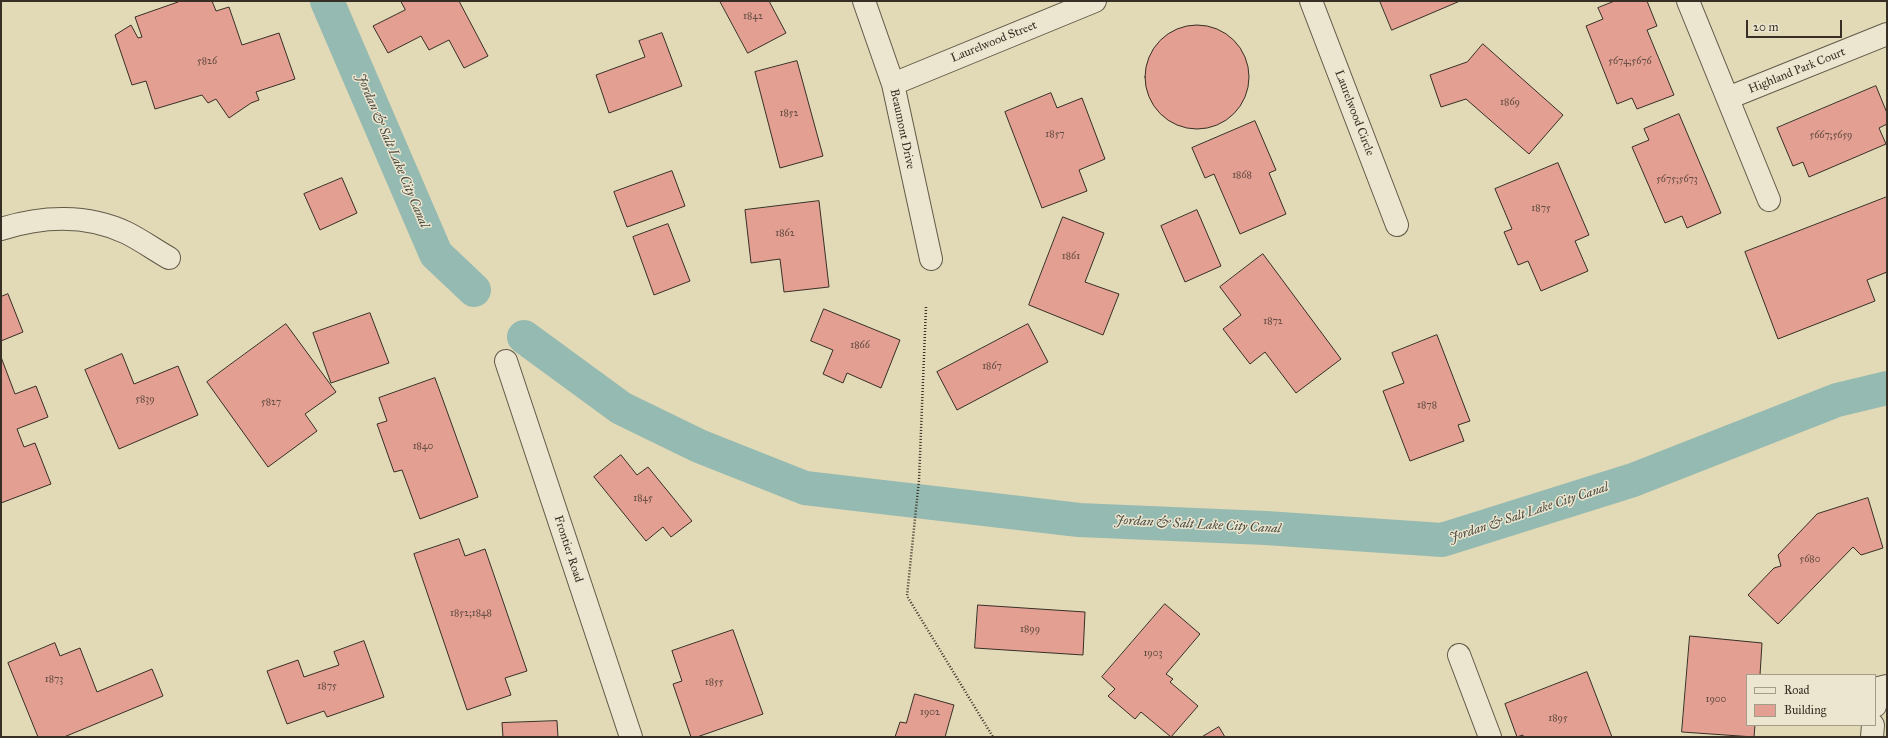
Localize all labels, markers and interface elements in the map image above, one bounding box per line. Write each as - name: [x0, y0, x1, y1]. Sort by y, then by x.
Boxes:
- house number: 1842: [743, 11, 763, 23]
- scale bar: [1748, 12, 1844, 38]
- street label: Laurelwood Street: [949, 18, 1039, 66]
- text: 20 m: [1753, 20, 1779, 34]
- street label: Highland Park Court: [1747, 45, 1847, 97]
- house number: 5826: [197, 56, 217, 68]
- house number: 5674;5676: [1608, 56, 1652, 68]
- street label: Laurelwood Circle: [1331, 68, 1377, 158]
- water label: Jordan & Salt Lake City Canal: [352, 71, 432, 231]
- street label: Beaumont Drive: [886, 88, 918, 170]
- house number: 1869: [1500, 97, 1520, 109]
- house number: 1852: [780, 108, 798, 120]
- house number: 1857: [1045, 129, 1065, 141]
- house number: 5667;5659: [1810, 130, 1852, 142]
- house number: 1868: [1232, 170, 1252, 182]
- house number: 5675;5673: [1656, 174, 1698, 186]
- house number: 1875: [1531, 203, 1551, 215]
- house number: 1862: [775, 228, 795, 240]
- house number: 1861: [1062, 251, 1080, 263]
- house number: 1872: [1263, 316, 1283, 328]
- house number: 1866: [850, 340, 870, 352]
- house number: 1867: [982, 361, 1002, 373]
- house number: 5839: [135, 394, 155, 406]
- house number: 5827: [261, 397, 281, 409]
- house number: 1878: [1417, 400, 1437, 412]
- house number: 1840: [413, 441, 433, 453]
- water label: Jordan & Salt Lake City Canal: [1448, 480, 1610, 546]
- house number: 1845: [633, 493, 653, 505]
- water label: Jordan & Salt Lake City Canal: [1115, 513, 1281, 537]
- street label: Frontier Road: [550, 514, 586, 584]
- house number: 5680: [1800, 554, 1820, 566]
- house number: 1852;1848: [450, 608, 492, 620]
- house number: 1899: [1020, 624, 1040, 636]
- house number: 1903: [1143, 648, 1163, 660]
- house number: 1873: [45, 674, 63, 686]
- legend: [1746, 674, 1876, 726]
- house number: 1855: [705, 677, 723, 689]
- house number: 1875: [317, 681, 337, 693]
- text: Road: [1784, 683, 1810, 697]
- house number: 1900: [1706, 694, 1726, 706]
- text: Building: [1784, 703, 1826, 717]
- house number: 1902: [920, 707, 940, 719]
- house number: 1895: [1548, 713, 1568, 725]

